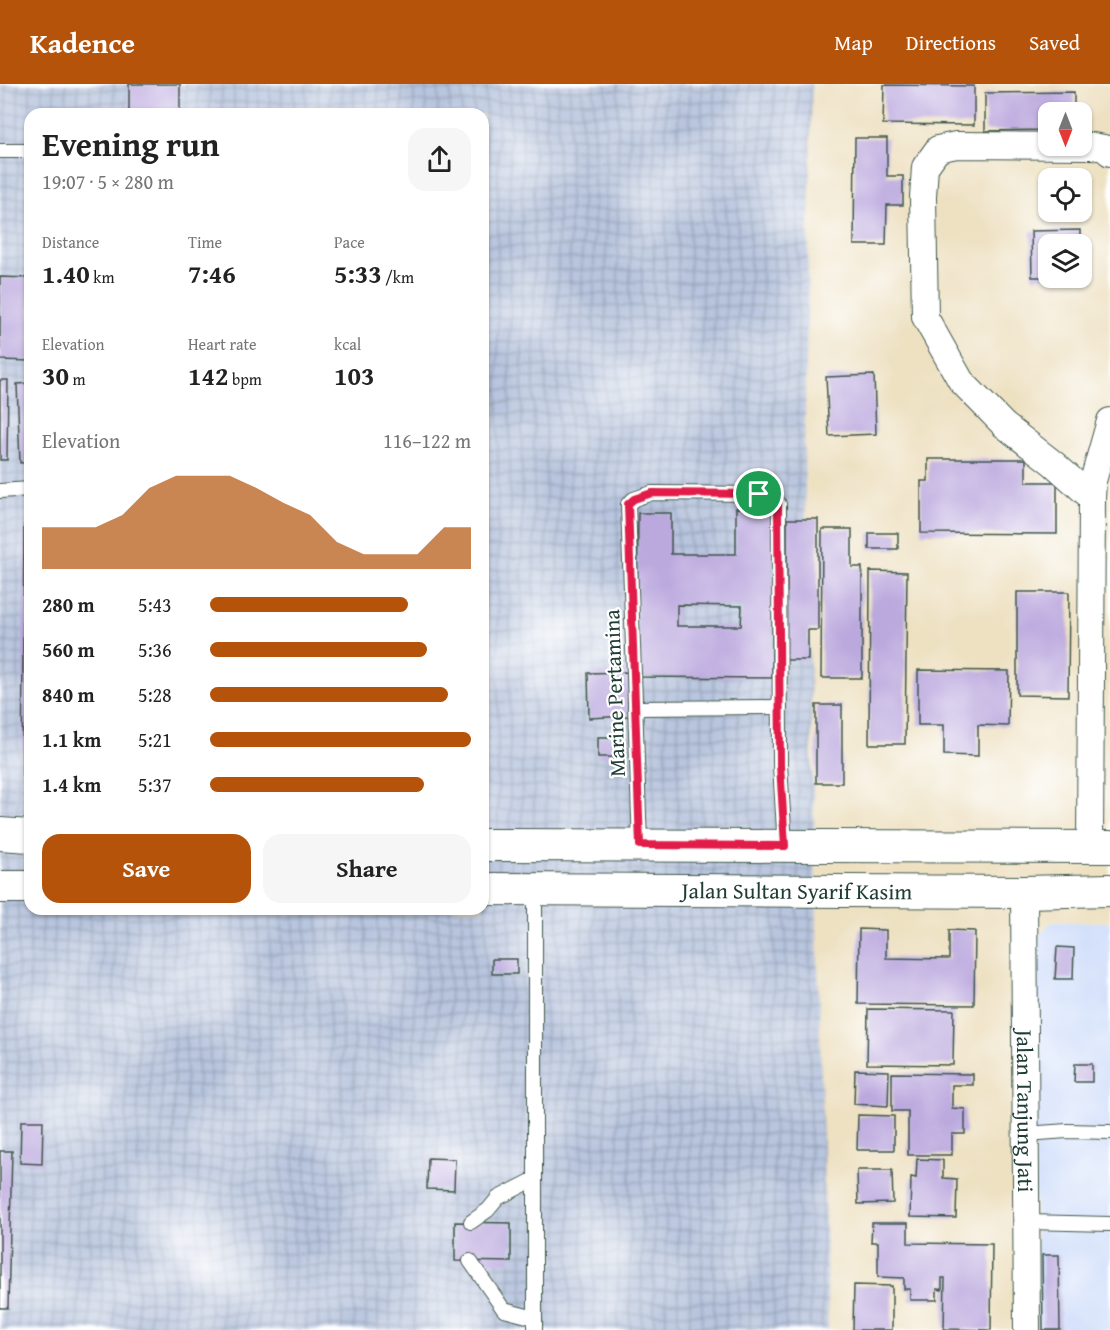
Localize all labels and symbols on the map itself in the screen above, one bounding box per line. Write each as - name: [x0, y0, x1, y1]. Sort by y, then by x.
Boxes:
- north arrow: [1038, 102, 1092, 156]
- pin: [733, 468, 784, 519]
- street label: Marine Pertamina: [595, 608, 633, 777]
- street label: Jalan Sultan Syarif Kasim: [679, 874, 912, 907]
- street label: Jalan Tanjung Jati: [1009, 1027, 1042, 1192]

